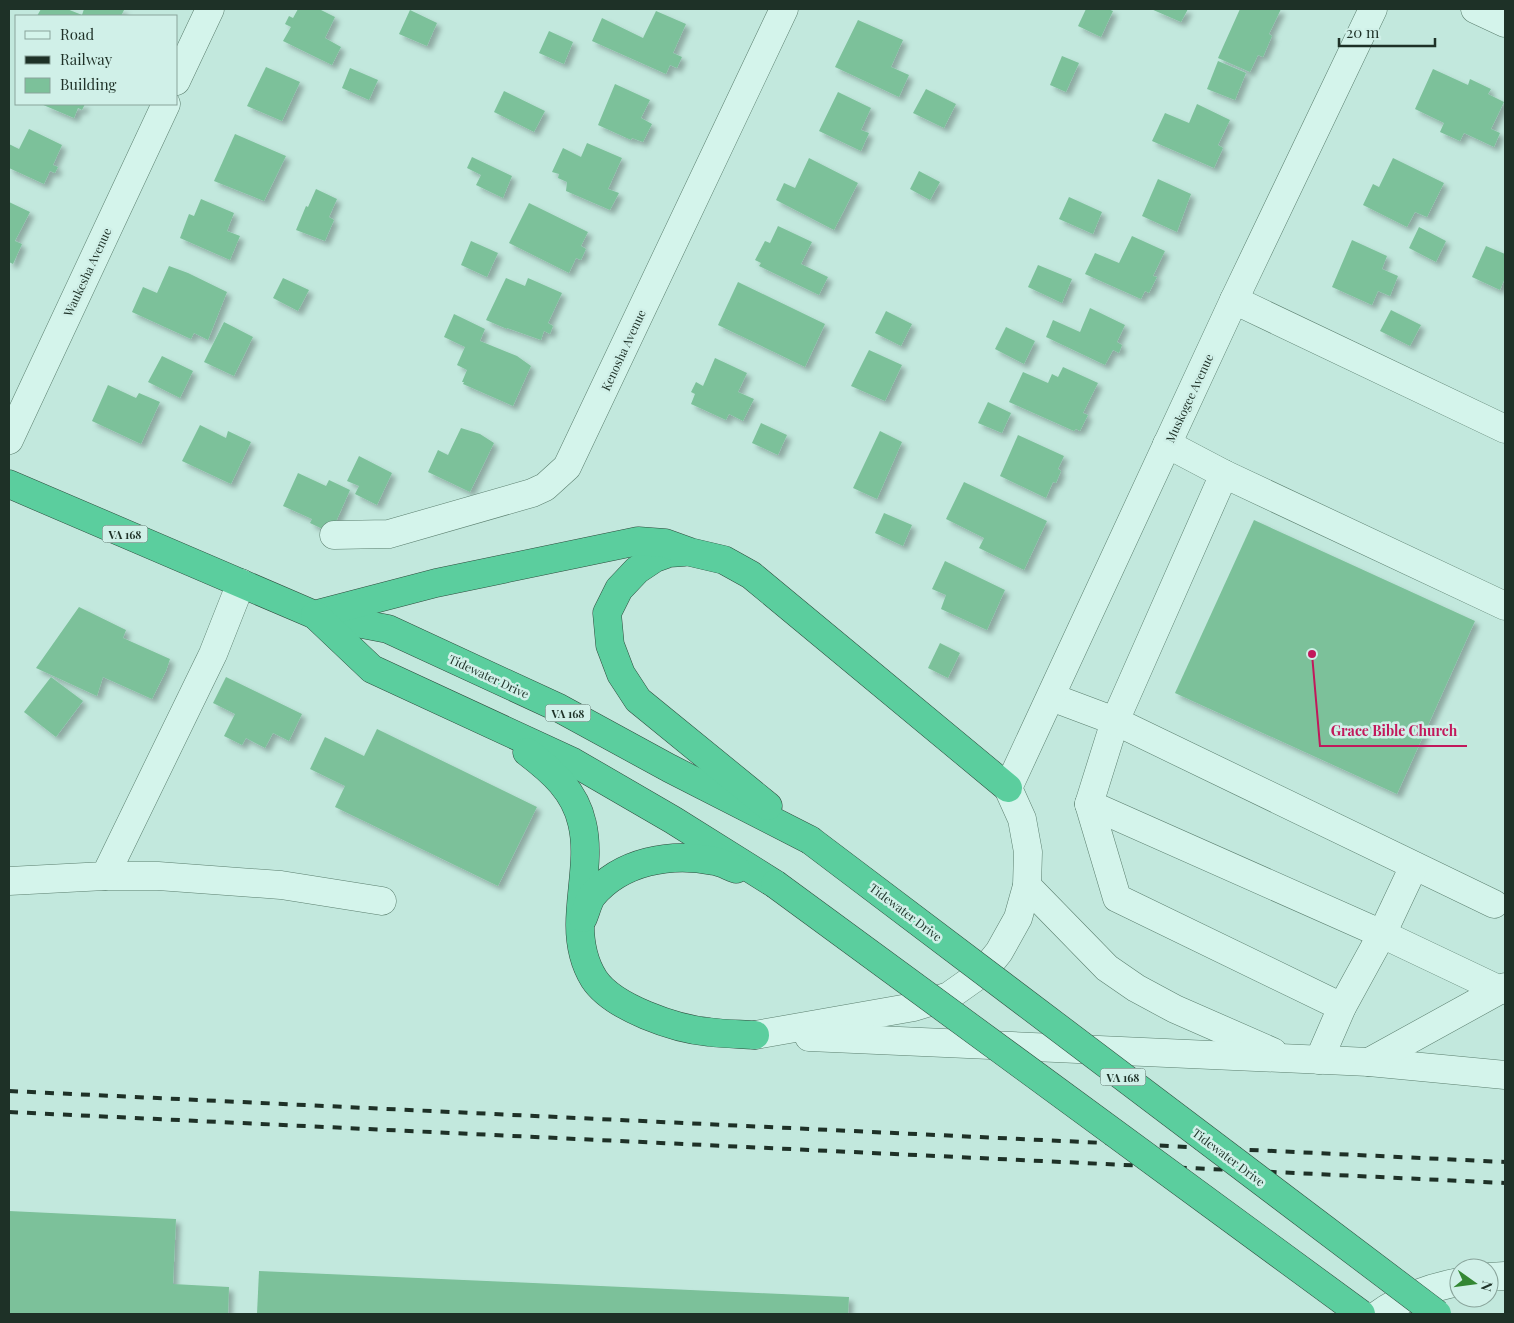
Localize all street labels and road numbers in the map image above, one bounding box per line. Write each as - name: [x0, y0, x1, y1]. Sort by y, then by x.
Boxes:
- street label: Waukesha Avenue: [59, 225, 115, 320]
- street label: Kenosha Avenue: [597, 307, 649, 393]
- street label: Muskogee Avenue: [1161, 351, 1217, 445]
- road number: VA 168: [102, 526, 148, 542]
- street label: Tidewater Drive: [446, 650, 532, 702]
- road number: VA 168: [546, 704, 590, 721]
- street label: Tidewater Drive: [866, 879, 946, 945]
- road number: VA 168: [1100, 1068, 1146, 1086]
- street label: Tidewater Drive: [1189, 1124, 1269, 1190]

